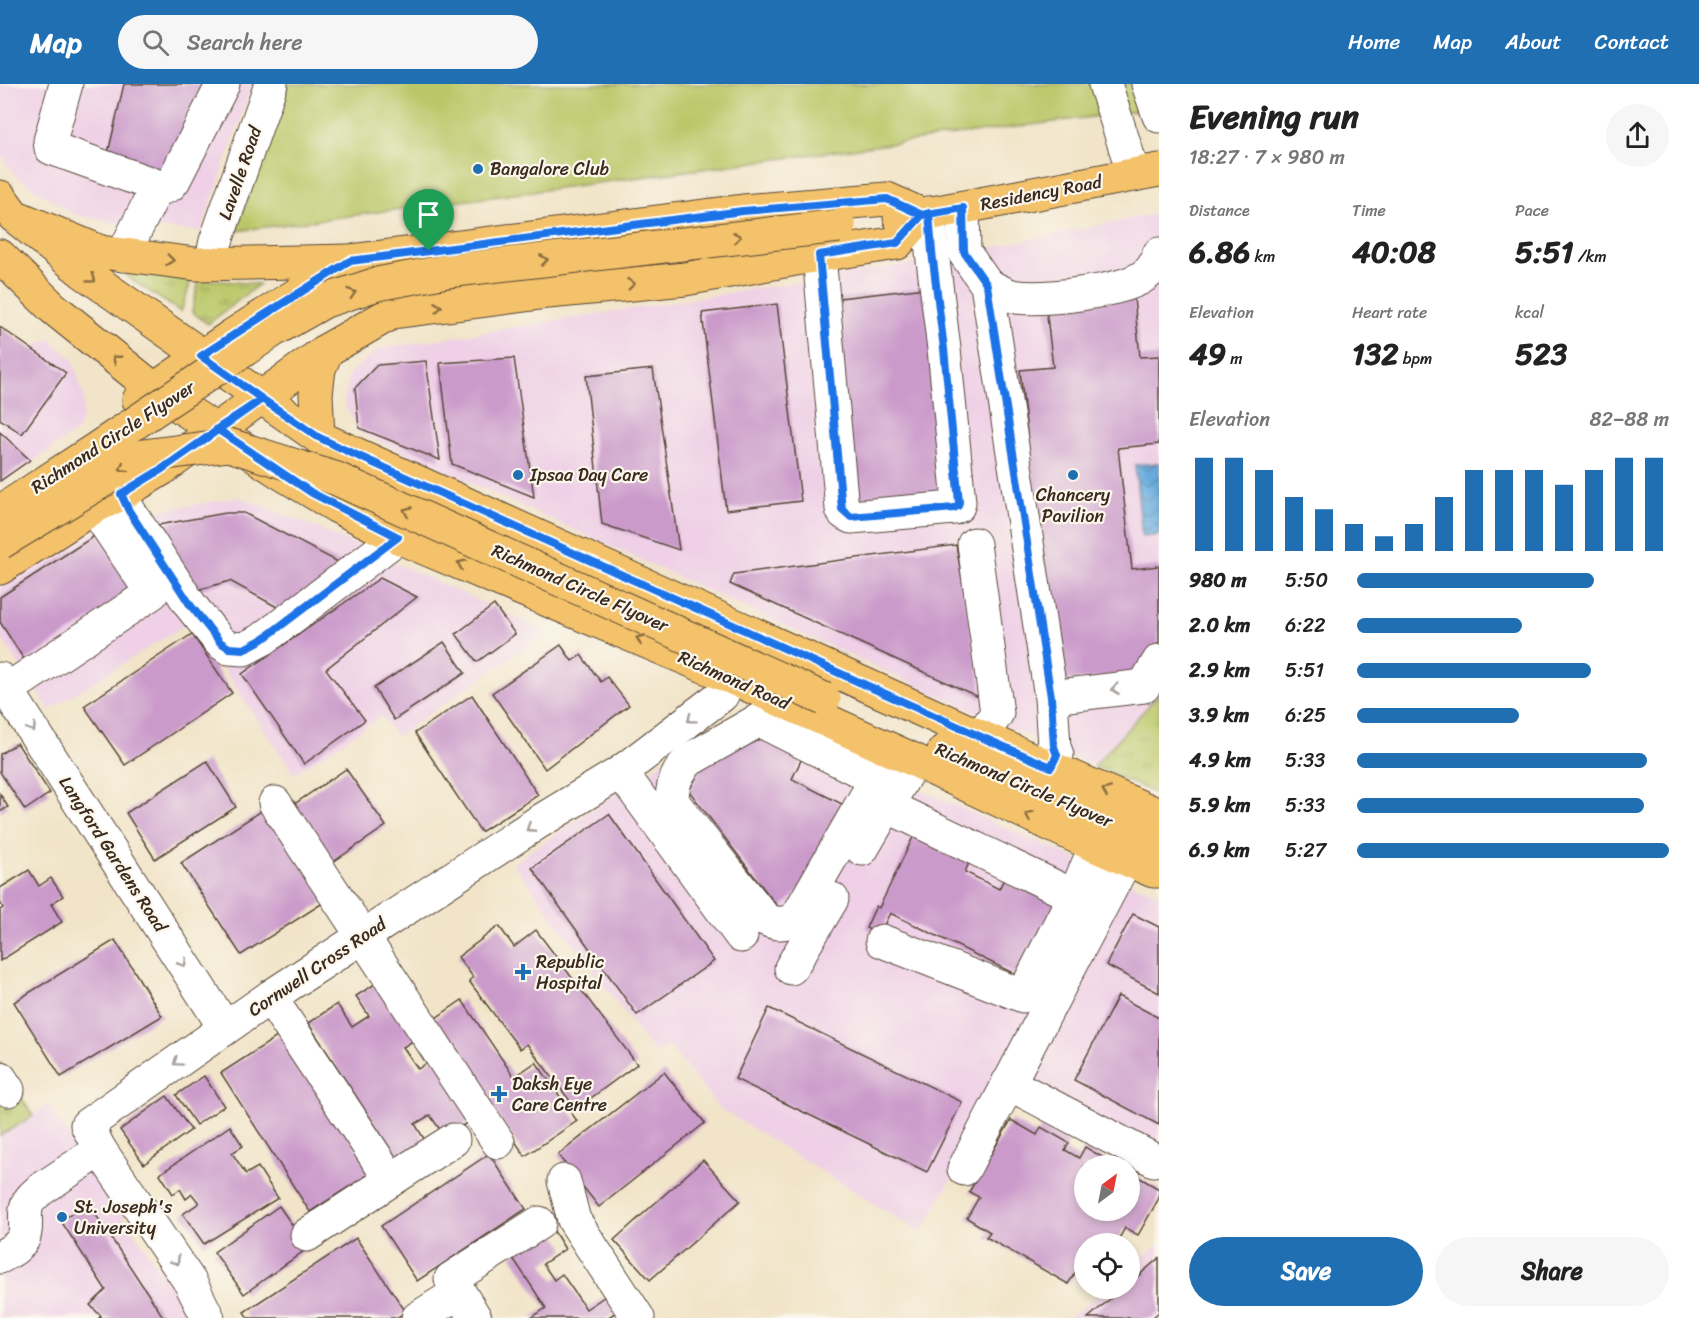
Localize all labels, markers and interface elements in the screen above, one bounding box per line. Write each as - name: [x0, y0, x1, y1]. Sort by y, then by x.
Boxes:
- search box: [118, 15, 538, 69]
- text: Map: [30, 18, 82, 67]
- text: Search here: [187, 23, 303, 62]
- text: Home: [1348, 23, 1400, 61]
- text: Map: [1433, 23, 1472, 61]
- text: About: [1505, 23, 1562, 61]
- text: Contact: [1595, 23, 1669, 61]
- icon: search: [139, 26, 172, 59]
- text: Evening run: [1189, 88, 1359, 146]
- button: share: [1606, 104, 1669, 167]
- street label: Lavelle Road: [209, 120, 271, 224]
- text: 18:27 · 7 × 980 m: [1189, 140, 1345, 175]
- place label: Bangalore Club: [490, 153, 610, 185]
- marker: Bangalore Club: [471, 162, 485, 176]
- street label: Residency Road: [978, 165, 1106, 220]
- pin: [403, 189, 454, 251]
- text: Distance: [1189, 196, 1250, 225]
- text: Time: [1352, 196, 1386, 225]
- text: Pace: [1515, 196, 1549, 225]
- icon: arrive: [412, 198, 445, 231]
- text: 6.86: [1189, 225, 1250, 279]
- text: 40:08: [1352, 225, 1436, 279]
- text: 5:51: [1515, 225, 1574, 279]
- one-way arrow: [733, 231, 742, 244]
- text: km: [1250, 242, 1275, 271]
- text: /km: [1574, 242, 1606, 271]
- one-way arrow: [165, 254, 175, 266]
- one-way arrow: [539, 254, 548, 266]
- one-way arrow: [86, 272, 97, 283]
- one-way arrow: [627, 278, 636, 291]
- one-way arrow: [346, 287, 357, 300]
- text: Elevation: [1189, 298, 1254, 327]
- text: Heart rate: [1352, 298, 1427, 327]
- text: kcal: [1515, 298, 1544, 327]
- one-way arrow: [433, 301, 442, 314]
- text: 49: [1189, 327, 1226, 381]
- text: 132: [1352, 327, 1399, 381]
- text: 523: [1515, 327, 1567, 381]
- text: m: [1226, 344, 1243, 373]
- text: bpm: [1399, 344, 1432, 373]
- one-way arrow: [111, 355, 122, 366]
- street label: Richmond Circle Flyover: [24, 371, 203, 502]
- text: Elevation: [1189, 402, 1270, 437]
- text: 82–88 m: [1589, 402, 1669, 437]
- place label: Ipsaa Day Care: [529, 459, 648, 491]
- one-way arrow: [119, 460, 129, 472]
- marker: Ipsaa Day Care: [511, 468, 525, 482]
- marker: Chancery Pavilion: [1066, 468, 1080, 482]
- place label: Chancery Pavilion: [1036, 479, 1111, 532]
- one-way arrow: [403, 506, 414, 518]
- street label: Richmond Circle Flyover: [486, 535, 675, 642]
- one-way arrow: [456, 559, 467, 571]
- text: 980 m: [1189, 563, 1247, 598]
- text: 5:50: [1285, 563, 1328, 598]
- text: 2.0 km: [1189, 608, 1250, 643]
- text: 6:22: [1285, 608, 1325, 643]
- one-way arrow: [636, 634, 647, 646]
- street label: Richmond Road: [673, 641, 796, 720]
- text: 2.9 km: [1189, 653, 1250, 688]
- text: 5:51: [1285, 653, 1324, 688]
- one-way arrow: [1110, 683, 1119, 695]
- text: 3.9 km: [1189, 698, 1249, 733]
- text: 6:25: [1285, 698, 1326, 733]
- one-way arrow: [687, 711, 698, 722]
- one-way arrow: [25, 722, 36, 733]
- street label: Richmond Circle Flyover: [930, 733, 1119, 838]
- text: 4.9 km: [1189, 743, 1251, 778]
- text: 5:33: [1285, 743, 1325, 778]
- street label: Langford Gardens Road: [50, 769, 177, 940]
- one-way arrow: [1101, 786, 1112, 798]
- text: 5.9 km: [1189, 788, 1251, 823]
- text: 5:33: [1285, 788, 1325, 823]
- one-way arrow: [1024, 810, 1035, 822]
- one-way arrow: [526, 820, 536, 832]
- text: 6.9 km: [1189, 833, 1250, 868]
- text: 5:27: [1285, 833, 1326, 868]
- street label: Cornwell Cross Road: [241, 908, 394, 1025]
- place label: Republic Hospital: [536, 946, 604, 999]
- one-way arrow: [176, 956, 187, 967]
- marker: Republic Hospital: [514, 963, 532, 981]
- one-way arrow: [173, 1055, 184, 1066]
- place label: Daksh Eye Care Centre: [512, 1068, 607, 1121]
- marker: Daksh Eye Care Centre: [490, 1085, 508, 1103]
- north arrow: [1074, 1155, 1140, 1221]
- map controls: [1074, 1155, 1140, 1299]
- place label: St. Joseph's University: [74, 1191, 173, 1244]
- marker: St. Joseph's University: [55, 1210, 69, 1224]
- button: locate: [1074, 1233, 1140, 1299]
- button: Save: [1189, 1237, 1423, 1306]
- button: Share: [1435, 1237, 1669, 1306]
- one-way arrow: [169, 1255, 180, 1266]

